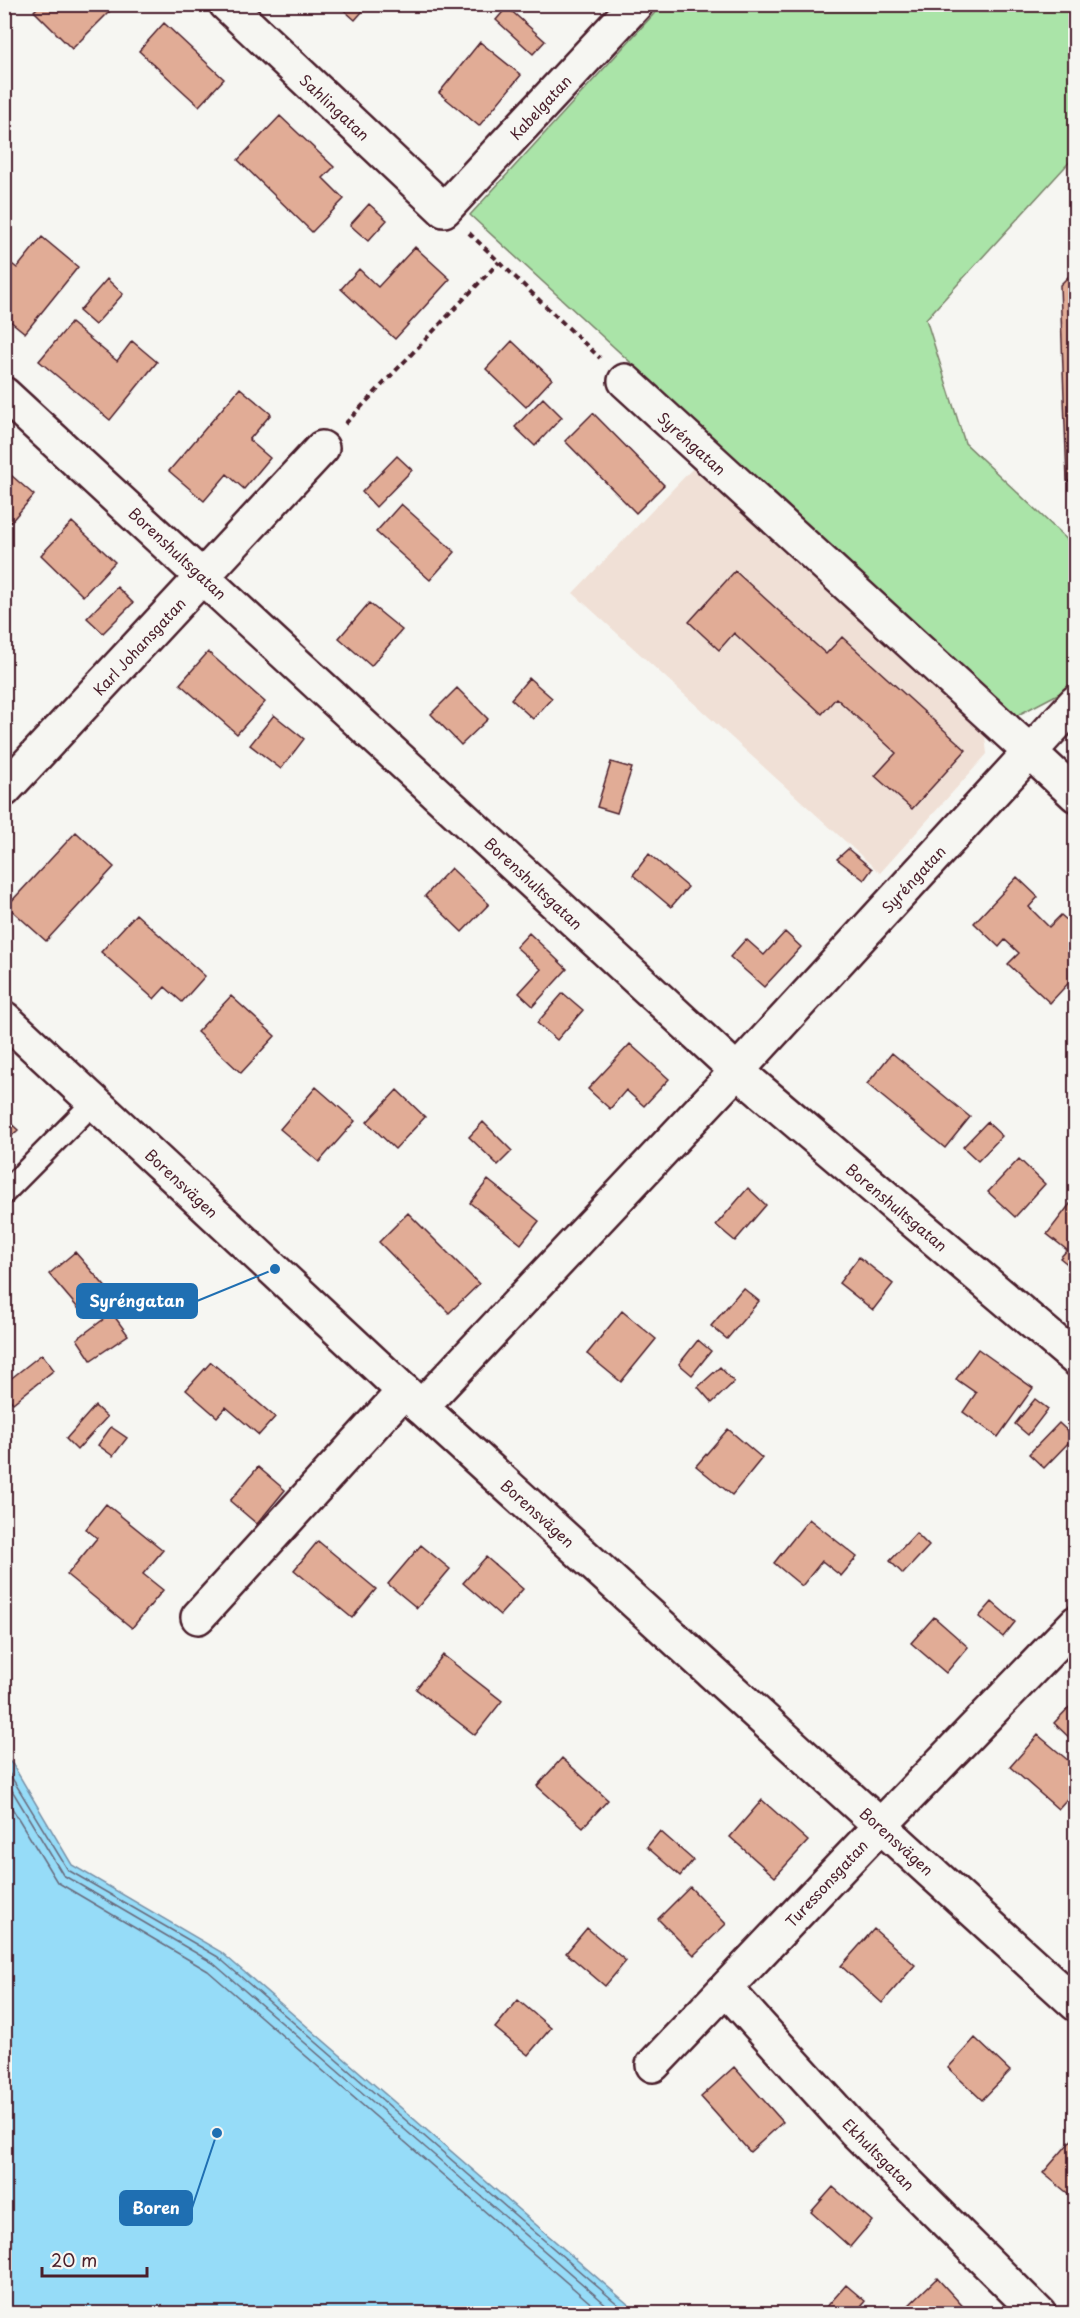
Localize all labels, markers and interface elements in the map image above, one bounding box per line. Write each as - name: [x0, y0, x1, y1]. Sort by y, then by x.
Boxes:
- street label: Sahlingatan: [295, 68, 375, 146]
- street label: Kabelgatan: [504, 69, 576, 145]
- street label: Syréngatan: [653, 406, 731, 480]
- street label: Borenshultsgatan: [124, 501, 232, 605]
- street label: Karl Johansgatan: [87, 592, 191, 700]
- street label: Borenshultsgatan: [480, 831, 588, 935]
- street label: Syréngatan: [875, 840, 951, 918]
- street label: Borensvägen: [140, 1143, 224, 1223]
- street label: Borenshultsgatan: [841, 1158, 953, 1256]
- callout: Syréngatan: [77, 1284, 197, 1318]
- text: Syréngatan: [89, 1288, 185, 1312]
- street label: Borensvägen: [496, 1474, 580, 1552]
- street label: Borensvägen: [855, 1802, 939, 1880]
- street label: Turessonsgatan: [779, 1834, 873, 1932]
- street label: Ekhultsgatan: [838, 2113, 920, 2195]
- callout: Boren: [120, 2191, 192, 2225]
- text: Boren: [132, 2195, 180, 2219]
- scale bar: [42, 2240, 147, 2278]
- text: 20 m: [51, 2246, 97, 2273]

